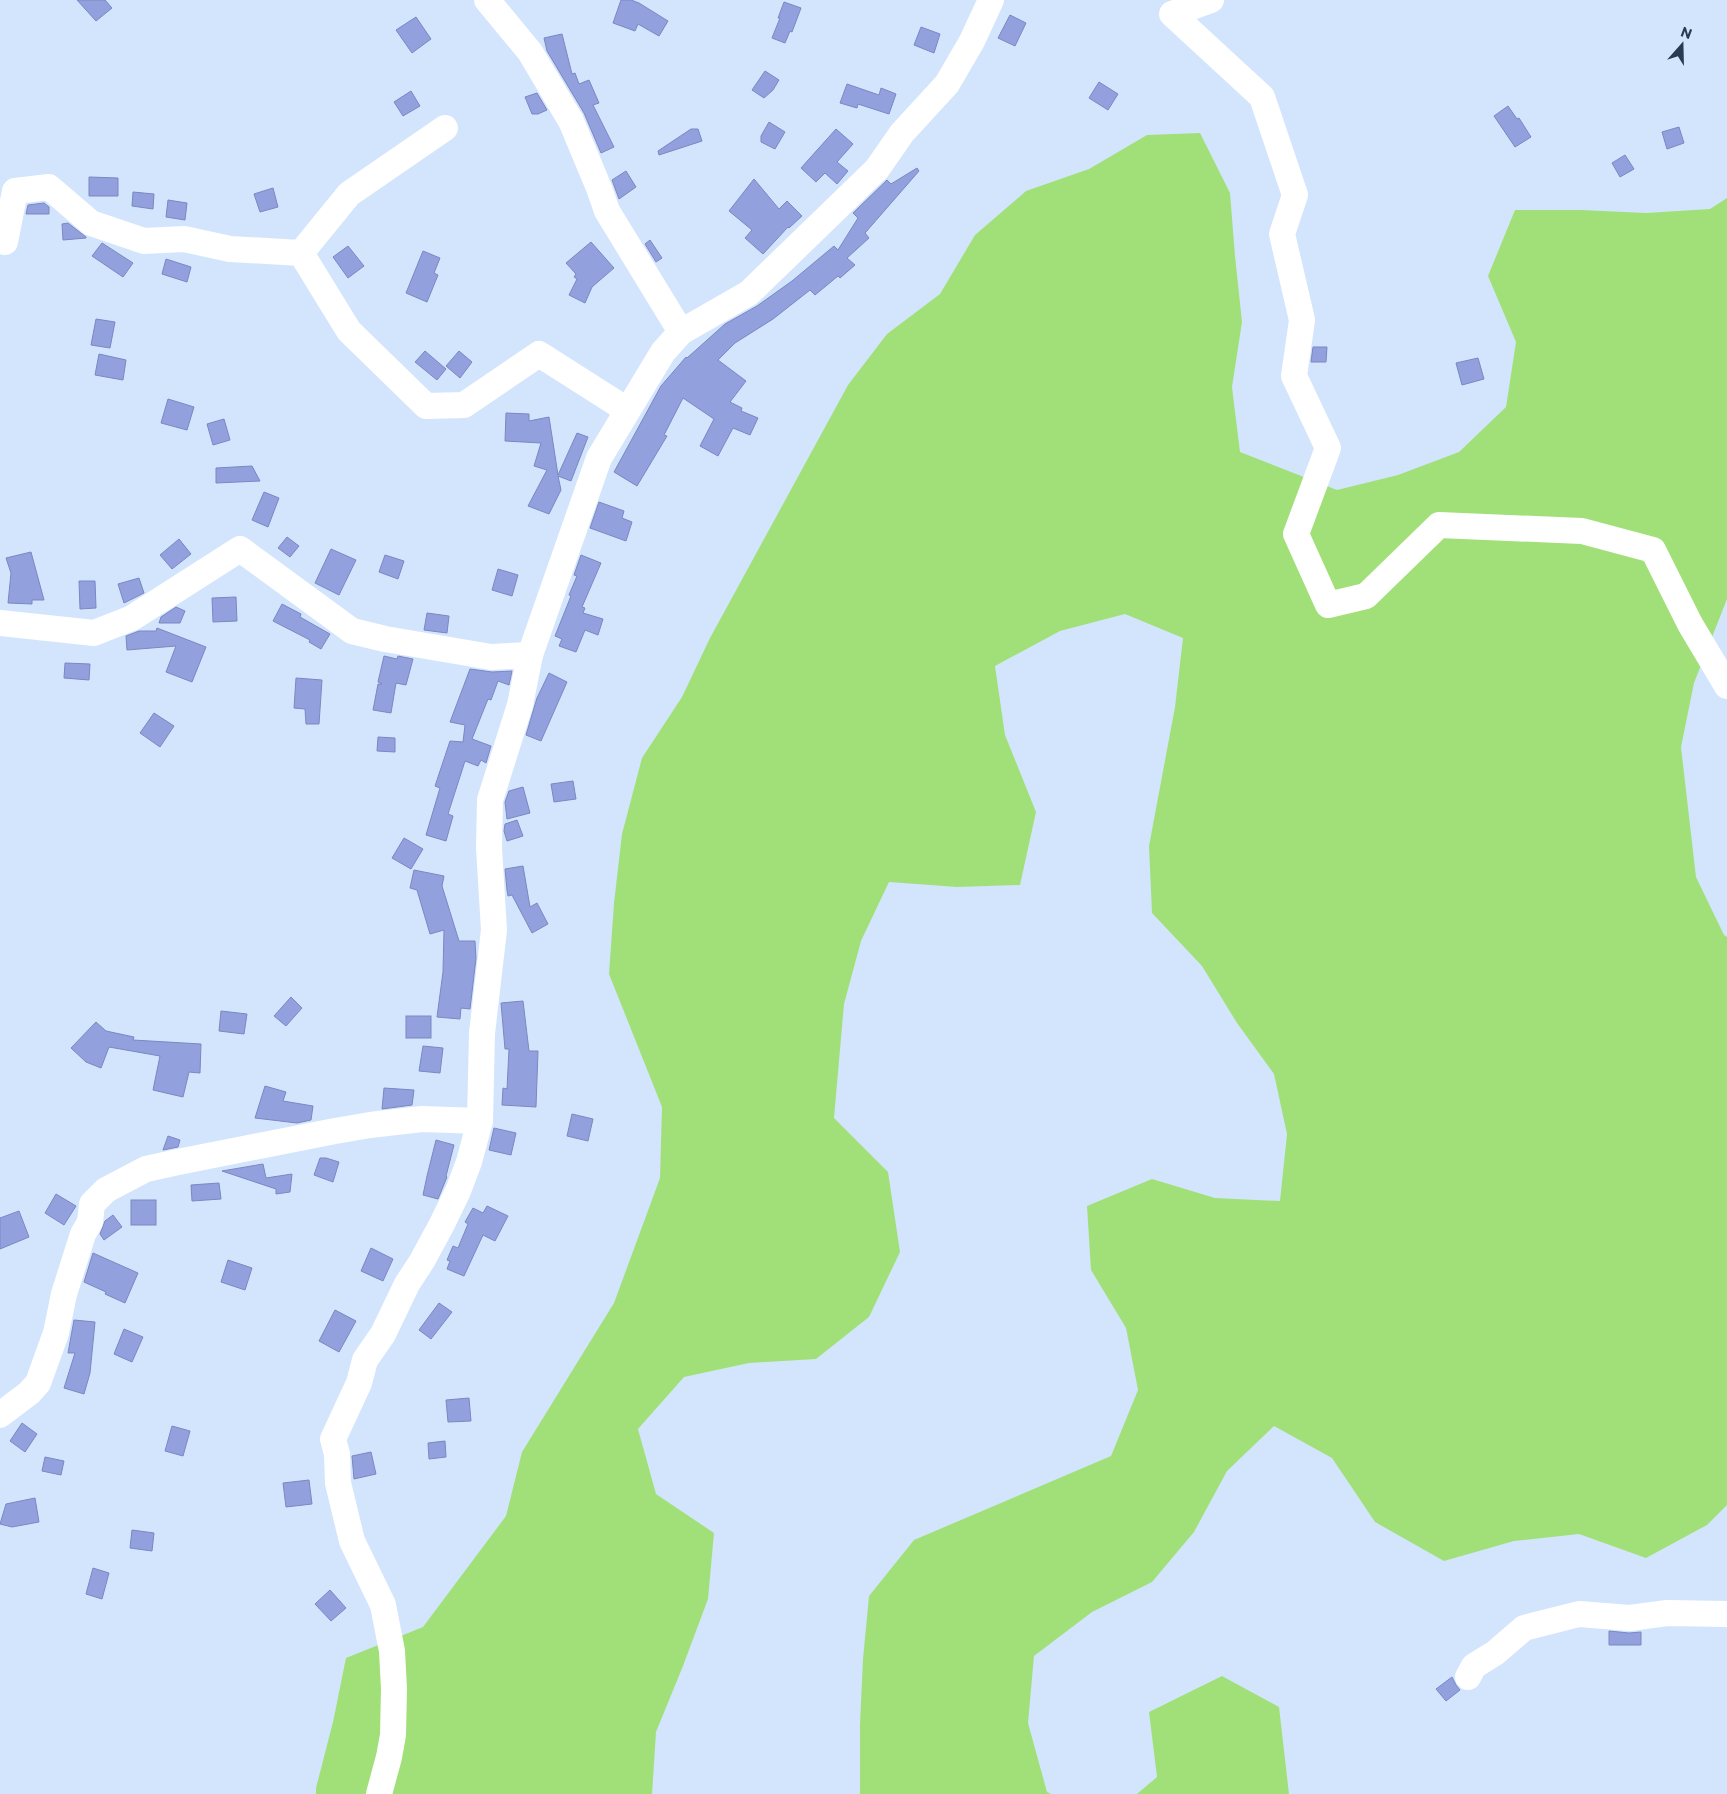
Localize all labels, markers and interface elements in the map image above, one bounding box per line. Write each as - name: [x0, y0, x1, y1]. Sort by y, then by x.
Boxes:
- north arrow: [1657, 20, 1707, 70]
- text: N: [1679, 23, 1694, 42]

